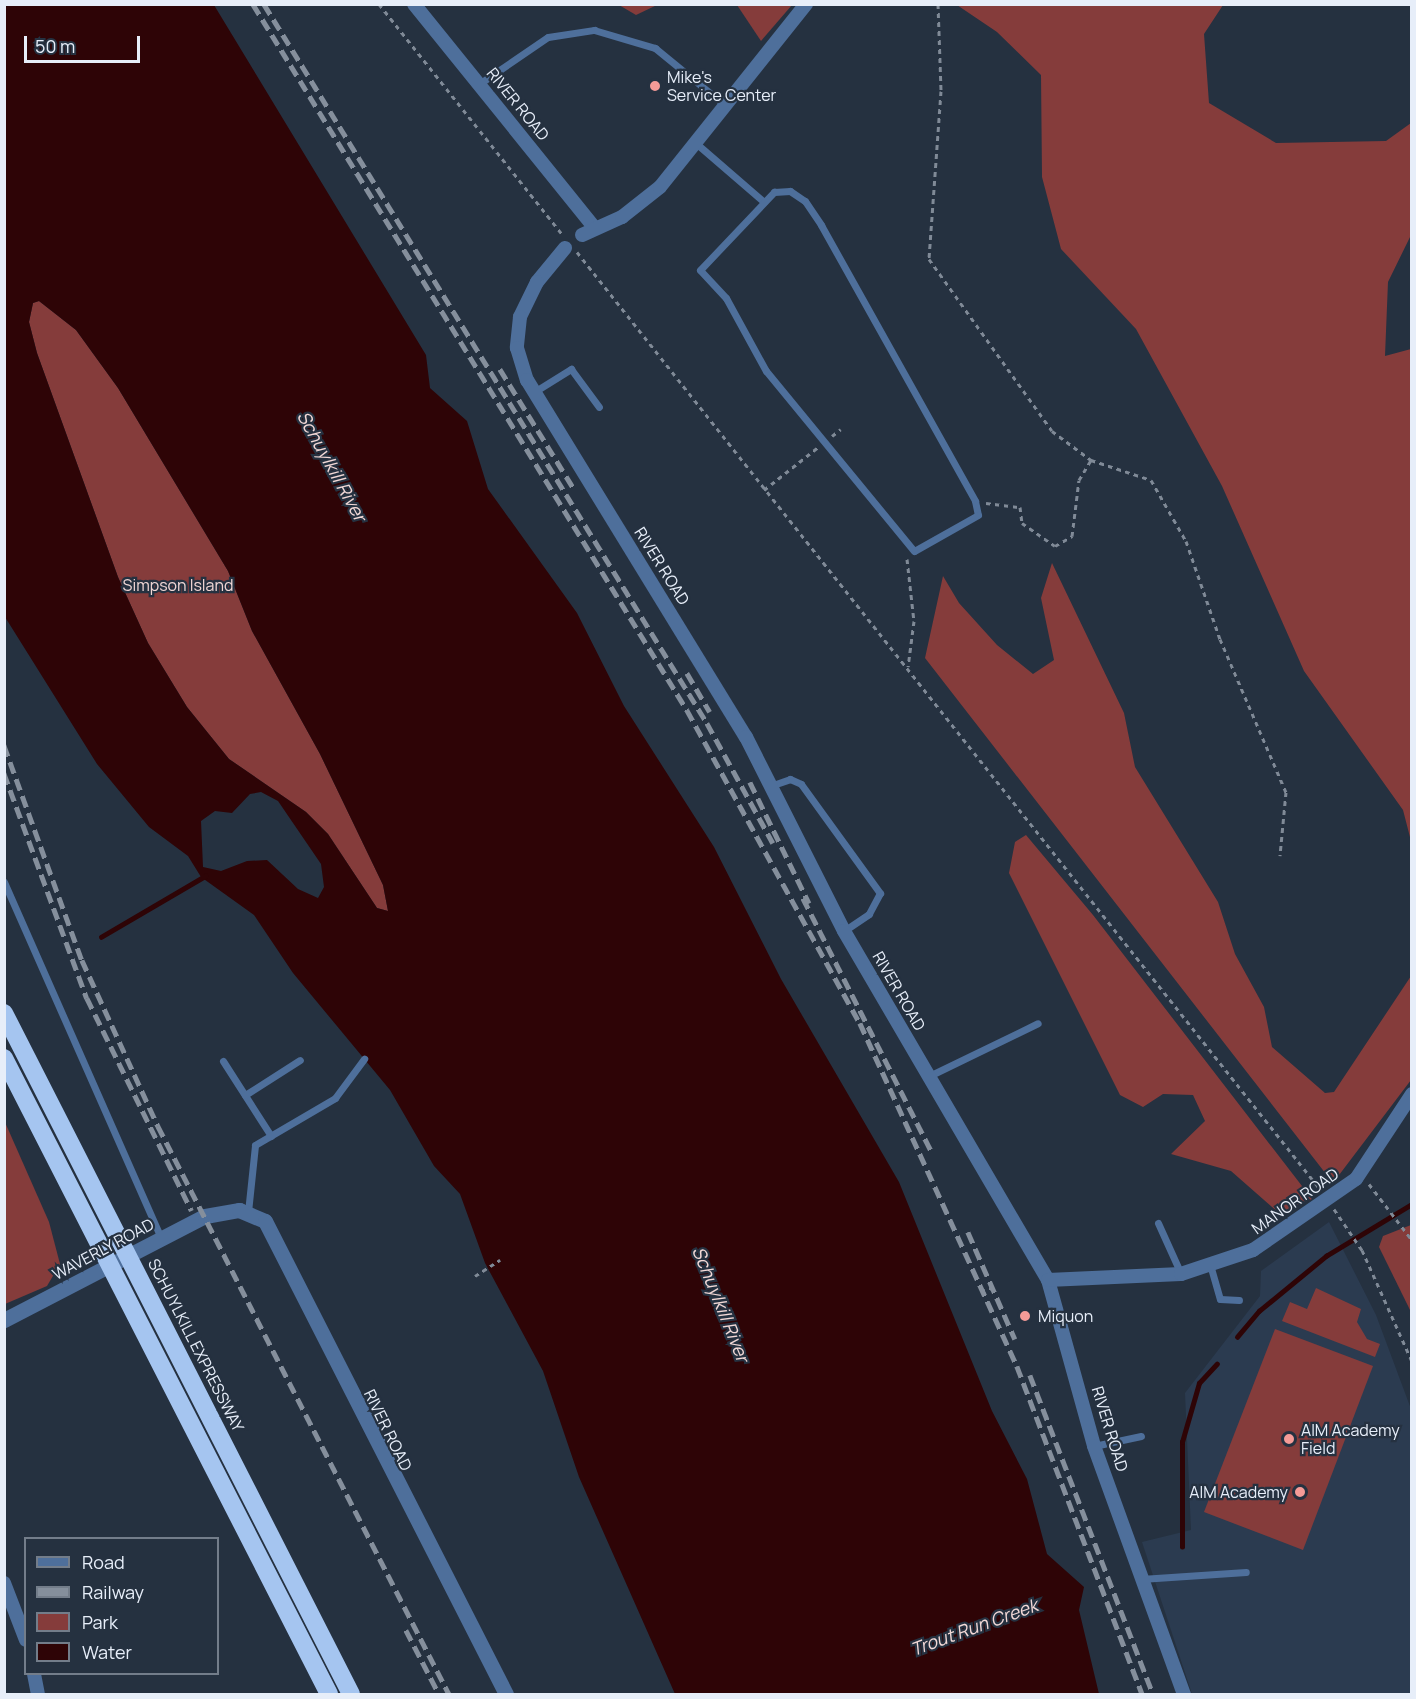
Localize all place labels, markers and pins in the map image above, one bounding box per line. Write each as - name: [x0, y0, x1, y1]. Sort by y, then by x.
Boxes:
- place label: Mike's Service Center: [667, 67, 776, 105]
- marker: Mike's Service Center: [648, 79, 662, 93]
- place label: Miquon: [1038, 1306, 1093, 1326]
- marker: Miquon: [1016, 1307, 1034, 1325]
- place label: AIM Academy Field: [1301, 1420, 1400, 1458]
- marker: AIM Academy Field: [1282, 1432, 1296, 1446]
- place label: AIM Academy: [1189, 1482, 1288, 1502]
- marker: AIM Academy: [1293, 1485, 1307, 1499]

